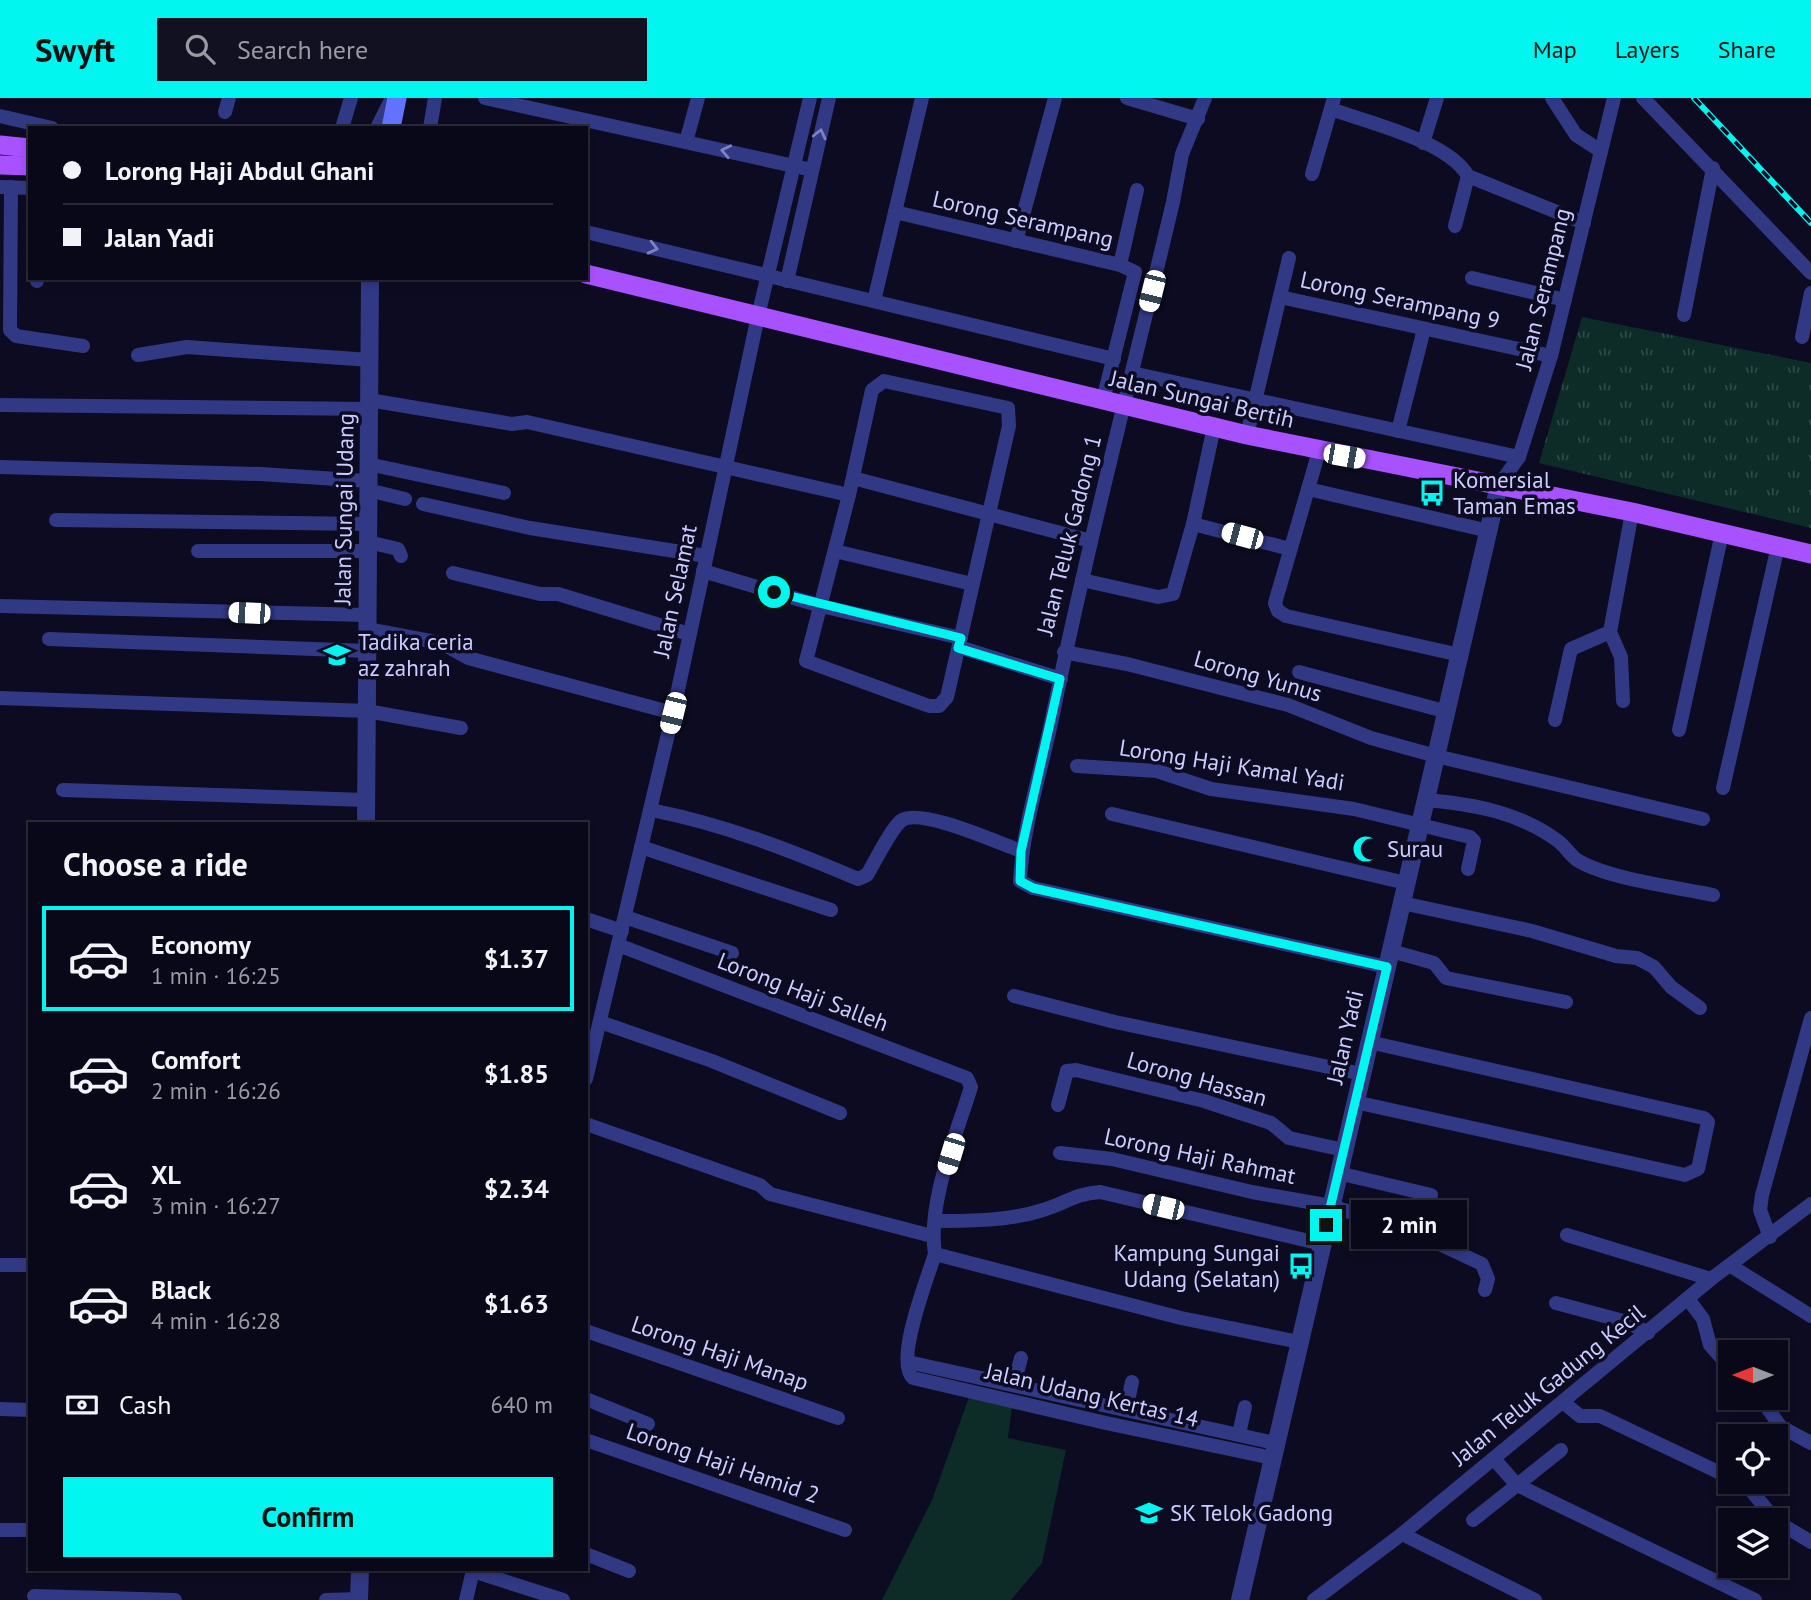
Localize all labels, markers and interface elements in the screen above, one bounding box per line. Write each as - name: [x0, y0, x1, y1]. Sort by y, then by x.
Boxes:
- search box: [157, 18, 647, 81]
- text: Swyft: [35, 28, 115, 71]
- icon: search: [181, 30, 219, 68]
- text: Search here: [237, 33, 368, 66]
- text: Map: [1533, 34, 1577, 65]
- text: Layers: [1615, 34, 1680, 65]
- text: Share: [1718, 34, 1776, 65]
- one-way arrow: [812, 128, 827, 140]
- one-way arrow: [720, 144, 732, 159]
- text: Lorong Haji Abdul Ghani: [105, 154, 374, 187]
- street label: Lorong Serampang: [930, 184, 1116, 253]
- street label: Jalan Serampang: [1508, 205, 1577, 374]
- text: Jalan Yadi: [105, 221, 215, 254]
- one-way arrow: [646, 240, 658, 254]
- street label: Lorong Serampang 9: [1298, 264, 1503, 335]
- car: [1137, 268, 1168, 314]
- street label: Jalan Sungai Bertih: [1106, 363, 1297, 434]
- street label: Jalan Sungai Udang: [327, 413, 360, 606]
- street label: Jalan Teluk Gadong 1: [1029, 432, 1107, 639]
- car: [1322, 442, 1367, 470]
- place label: Komersial Taman Emas: [1453, 465, 1576, 520]
- bus stop icon: Komersial Taman Emas: [1417, 478, 1447, 508]
- car: [1219, 520, 1266, 552]
- street label: Jalan Selamat: [646, 522, 703, 661]
- route start: [758, 576, 790, 608]
- car: [228, 602, 271, 624]
- place label: Tadika ceria az zahrah: [358, 627, 474, 682]
- school or university icon: Tadika ceria az zahrah: [322, 640, 352, 670]
- street label: Lorong Yunus: [1191, 643, 1325, 708]
- car: [658, 690, 689, 736]
- street label: Lorong Haji Kamal Yadi: [1117, 732, 1347, 797]
- mosque icon: Surau: [1351, 834, 1381, 864]
- place label: Surau: [1387, 834, 1443, 863]
- text: Choose a ride: [63, 843, 248, 885]
- icon: car: [67, 927, 130, 990]
- text: Economy: [151, 928, 251, 961]
- text: $1.37: [484, 942, 549, 975]
- street label: Lorong Haji Salleh: [714, 946, 893, 1037]
- text: 1 min · 16:25: [151, 961, 281, 990]
- street label: Jalan Yadi: [1319, 987, 1369, 1088]
- icon: car: [67, 1042, 130, 1105]
- text: Comfort: [151, 1043, 241, 1076]
- street label: Lorong Hassan: [1124, 1045, 1270, 1112]
- text: $1.85: [484, 1057, 549, 1090]
- text: 2 min · 16:26: [151, 1076, 281, 1105]
- street label: Lorong Haji Rahmat: [1102, 1121, 1299, 1190]
- car: [935, 1131, 968, 1177]
- icon: car: [67, 1157, 130, 1220]
- text: XL: [151, 1158, 181, 1191]
- text: $2.34: [484, 1172, 549, 1205]
- text: 3 min · 16:27: [151, 1191, 281, 1220]
- car: [1141, 1192, 1186, 1222]
- callout: 2 min: [1350, 1200, 1466, 1250]
- route end: [1310, 1209, 1342, 1241]
- text: 2 min: [1381, 1210, 1437, 1239]
- place label: Kampung Sungai Udang (Selatan): [1114, 1238, 1280, 1293]
- bus stop icon: Kampung Sungai Udang (Selatan): [1286, 1251, 1316, 1281]
- icon: car: [67, 1272, 130, 1335]
- text: Black: [151, 1273, 211, 1306]
- text: $1.63: [484, 1287, 549, 1320]
- street label: Jalan Teluk Gadung Kecil: [1444, 1298, 1650, 1472]
- text: 4 min · 16:28: [151, 1306, 281, 1335]
- street label: Lorong Haji Manap: [628, 1309, 813, 1396]
- north arrow: [1718, 1340, 1788, 1410]
- map controls: [1718, 1340, 1788, 1578]
- street label: Jalan Udang Kertas 14: [982, 1356, 1202, 1433]
- icon: cash: [63, 1386, 101, 1424]
- text: Cash: [119, 1388, 171, 1421]
- text: 640 m: [491, 1390, 553, 1419]
- street label: Lorong Haji Hamid 2: [623, 1416, 823, 1509]
- button: locate: [1718, 1424, 1788, 1494]
- button: Confirm: [63, 1477, 553, 1557]
- school or university icon: SK Telok Gadong: [1134, 1498, 1164, 1528]
- place label: SK Telok Gadong: [1170, 1498, 1333, 1527]
- button: layers: [1718, 1508, 1788, 1578]

